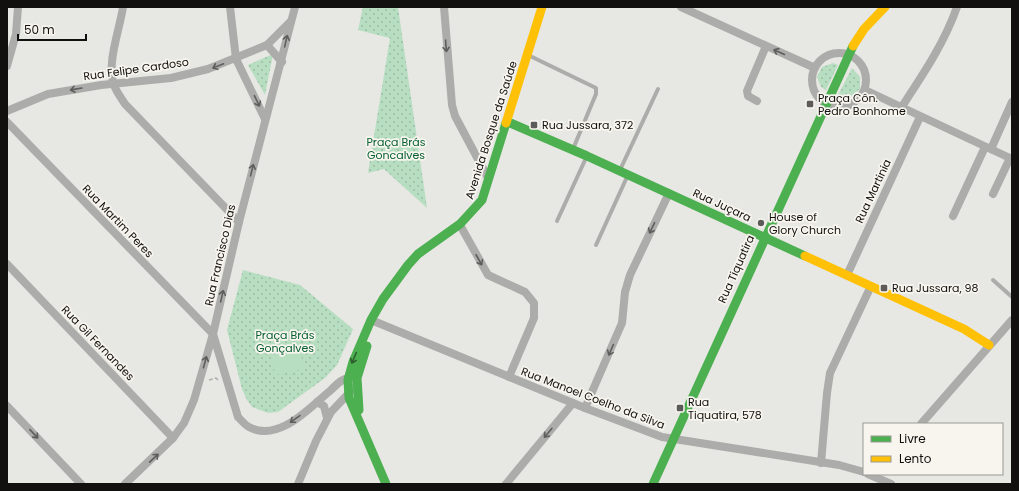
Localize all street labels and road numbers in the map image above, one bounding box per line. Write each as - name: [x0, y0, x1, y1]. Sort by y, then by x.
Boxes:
- street label: Rua Felipe Cardoso: [82, 54, 190, 84]
- street label: Avenida Bosque da Saúde: [461, 59, 521, 201]
- street label: Rua Martinia: [851, 156, 895, 226]
- street label: Rua Martim Peres: [79, 181, 157, 261]
- street label: Rua Juçara: [690, 185, 754, 225]
- street label: Rua Francisco Dias: [201, 202, 240, 307]
- street label: Rua Tiquatira: [714, 232, 758, 306]
- street label: Rua Gil Fernandes: [58, 302, 138, 384]
- street label: Rua Manoel Coelho da Silva: [519, 363, 667, 433]

